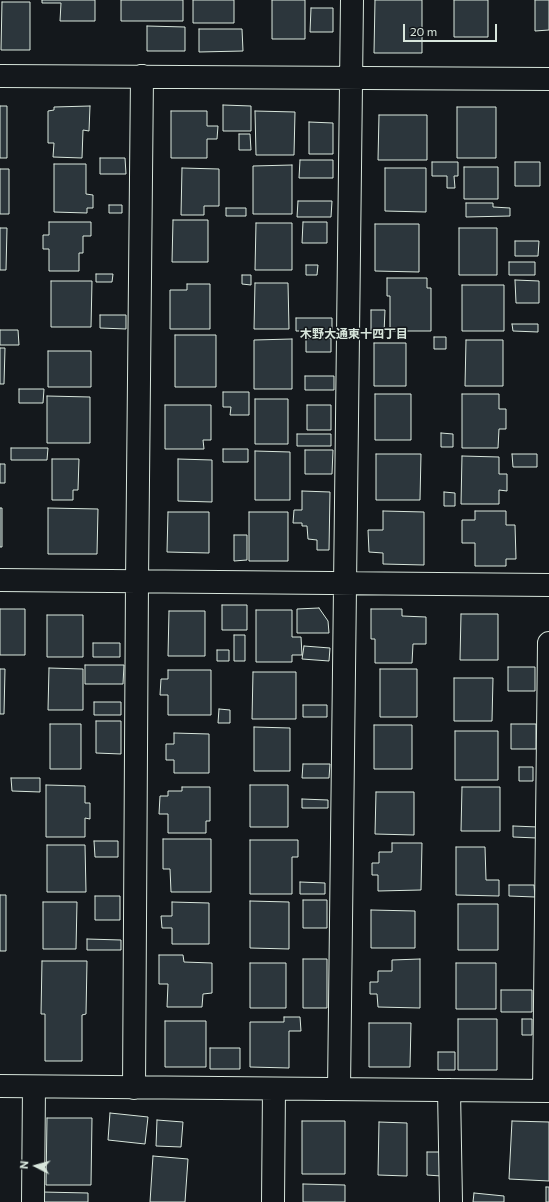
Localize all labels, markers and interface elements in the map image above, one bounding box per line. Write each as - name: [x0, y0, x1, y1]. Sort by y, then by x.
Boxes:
- scale bar: [405, 16, 499, 42]
- text: 20 m: [410, 24, 437, 38]
- district label: 木野大通東十四丁目: [300, 327, 408, 341]
- north arrow: [16, 1146, 56, 1186]
- text: N: [17, 1160, 30, 1169]

